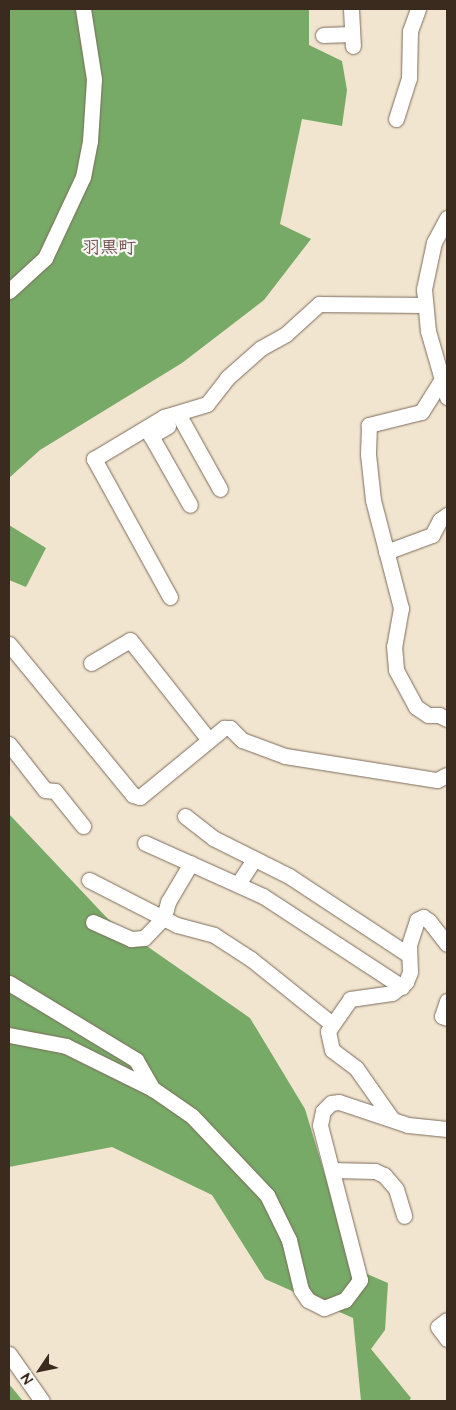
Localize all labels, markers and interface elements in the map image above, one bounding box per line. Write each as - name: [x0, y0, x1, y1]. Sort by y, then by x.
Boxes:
- district label: 羽黒町: [82, 237, 136, 259]
- north arrow: [15, 1345, 65, 1395]
- text: N: [17, 1369, 38, 1388]

